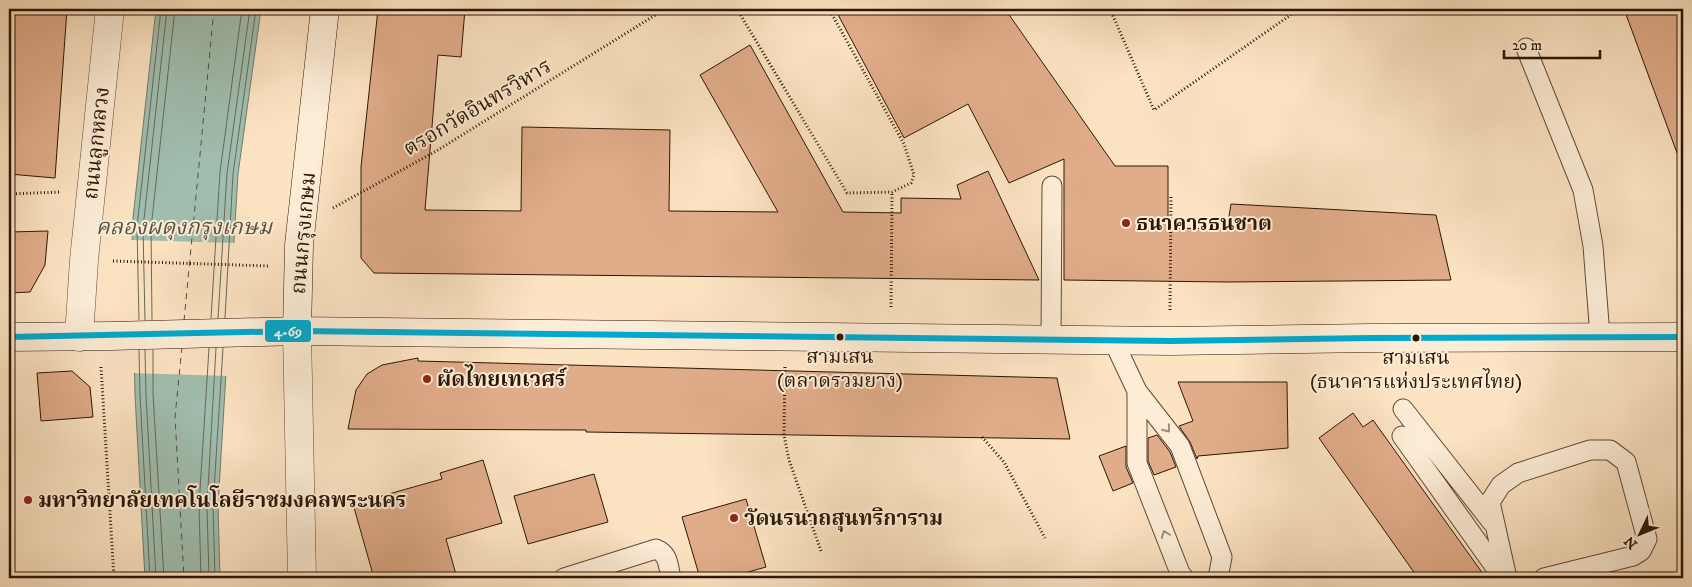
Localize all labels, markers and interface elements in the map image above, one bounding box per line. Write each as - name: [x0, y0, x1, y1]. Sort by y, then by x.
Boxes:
- scale bar: [1504, 28, 1601, 60]
- text: 20 m: [1512, 36, 1542, 55]
- street label: ตรอกวัดอินทรวิหาร: [399, 53, 556, 162]
- street label: ถนนลูกหลวง: [78, 86, 116, 201]
- street label: ถนนกรุงเกษม: [286, 171, 322, 295]
- place label: ธนาคารธนชาต: [1136, 211, 1272, 237]
- water label: คลองผดุงกรุงเกษม: [96, 214, 274, 241]
- marker: ธนาคารธนชาต: [1120, 217, 1132, 229]
- line badge: 4-69: [264, 319, 312, 343]
- text: 4-69: [273, 323, 302, 341]
- marker: สามเสน (ตลาดรวมยาง): [835, 332, 845, 342]
- marker: สามเสน (ธนาคารแห่งประเทศไทย): [1411, 333, 1421, 343]
- place label: สามเสน (ตลาดรวมยาง): [777, 345, 903, 394]
- place label: สามเสน (ธนาคารแห่งประเทศไทย): [1310, 346, 1522, 395]
- place label: ผัดไทยเทเวศร์: [437, 364, 567, 393]
- marker: ผัดไทยเทเวศร์: [421, 373, 433, 385]
- one-way arrow: [1161, 423, 1169, 432]
- place label: มหาวิทยาลัยเทคโนโลยีราชมงคลพระนคร: [38, 485, 406, 514]
- marker: มหาวิทยาลัยเทคโนโลยีราชมงคลพระนคร: [22, 494, 34, 506]
- place label: วัดนรนาถสุนทริการาม: [744, 506, 943, 532]
- north arrow: [1614, 510, 1664, 560]
- marker: วัดนรนาถสุนทริการาม: [728, 512, 740, 524]
- one-way arrow: [1160, 530, 1171, 539]
- text: N: [1620, 531, 1642, 553]

